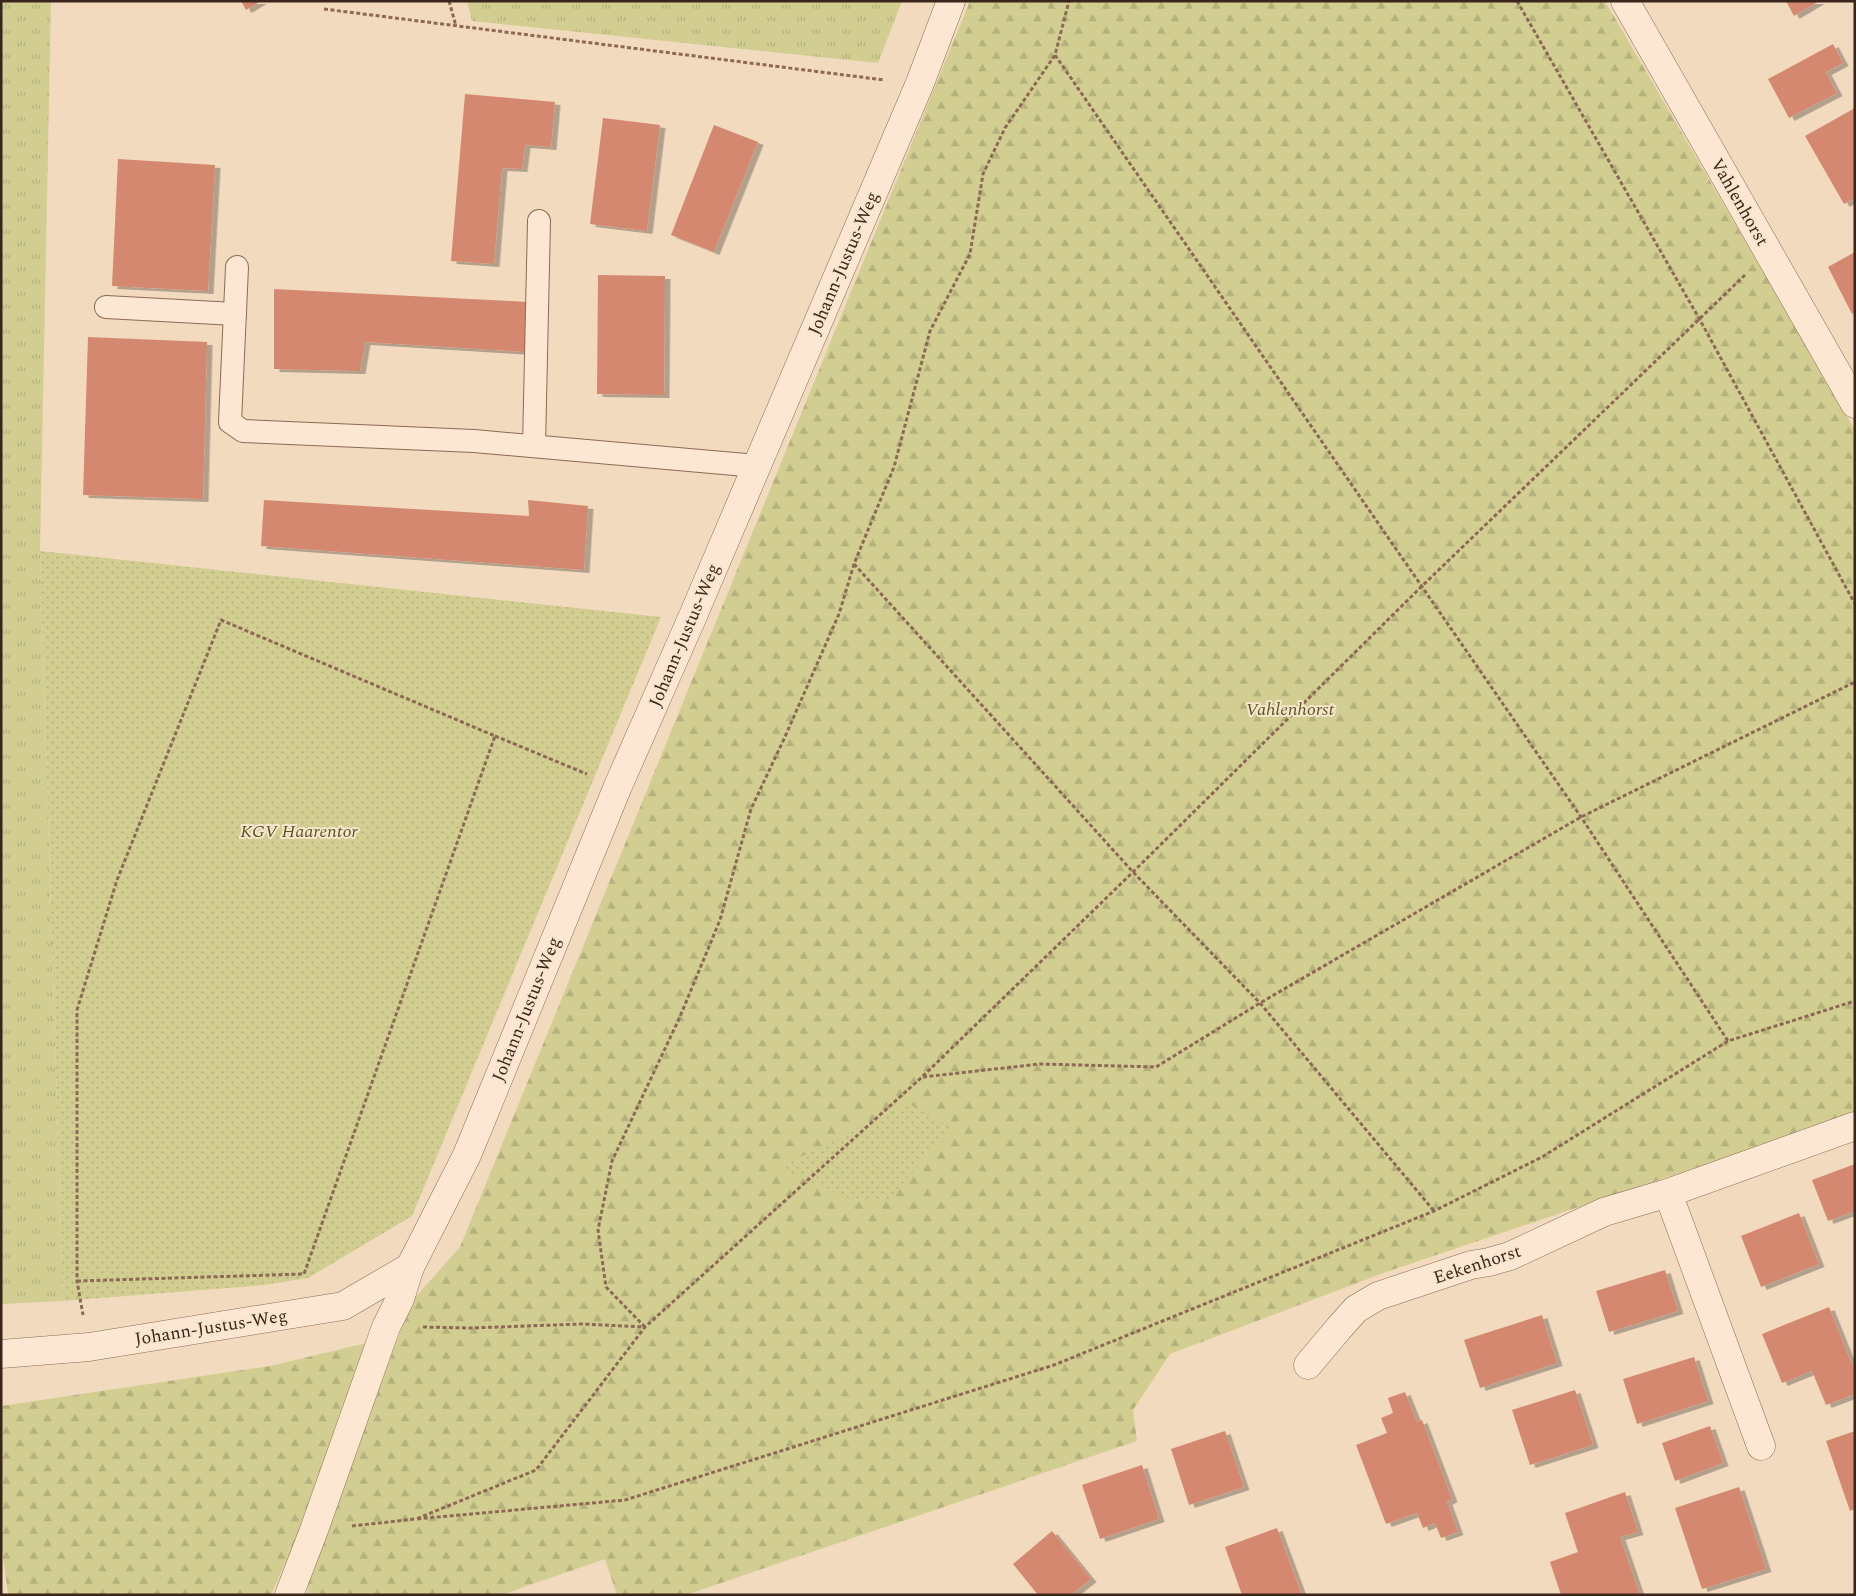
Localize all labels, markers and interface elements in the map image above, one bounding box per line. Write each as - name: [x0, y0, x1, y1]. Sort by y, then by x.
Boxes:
- street label: Vahlenhorst: [1704, 153, 1776, 251]
- street label: Johann-Justus-Weg: [801, 187, 886, 339]
- street label: Johann-Justus-Weg: [642, 559, 727, 711]
- park label: Vahlenhorst: [1246, 696, 1334, 723]
- park label: KGV Haarentor: [240, 818, 359, 845]
- street label: Johann-Justus-Weg: [485, 933, 568, 1086]
- street label: Eekenhorst: [1430, 1238, 1524, 1291]
- street label: Johann-Justus-Weg: [133, 1302, 289, 1353]

